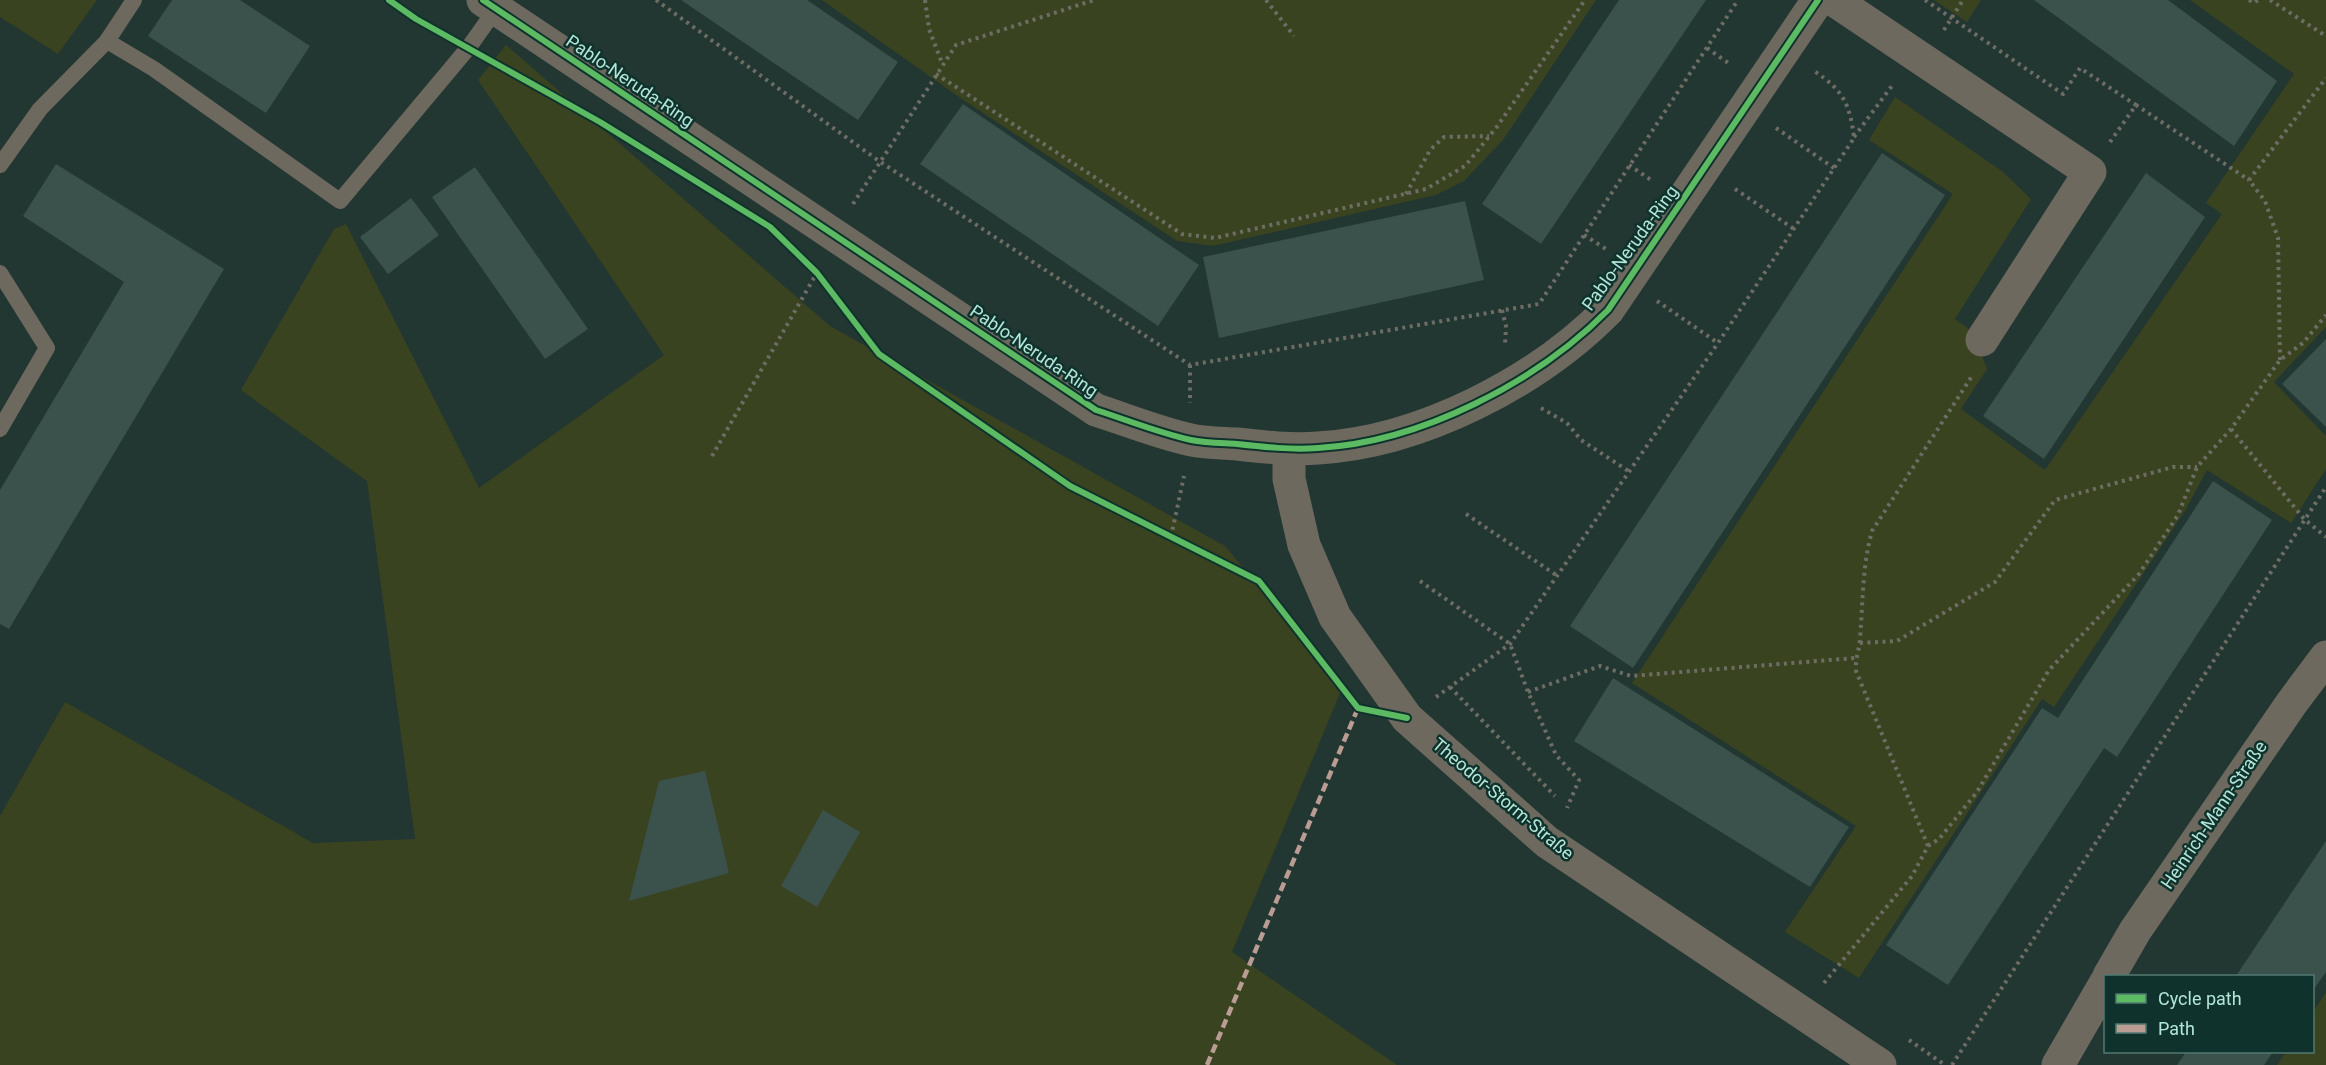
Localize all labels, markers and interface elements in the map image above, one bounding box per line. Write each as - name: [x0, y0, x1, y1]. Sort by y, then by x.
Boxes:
- street label: Pablo-Neruda-Ring: [562, 30, 698, 131]
- street label: Pablo-Neruda-Ring: [1577, 181, 1682, 314]
- street label: Pablo-Neruda-Ring: [966, 300, 1102, 401]
- street label: Theodor-Storm-Straße: [1428, 733, 1578, 864]
- street label: Heinrich-Mann-Straße: [2156, 737, 2271, 893]
- legend: [2104, 975, 2314, 1053]
- text: Cycle path: [2158, 988, 2242, 1009]
- text: Path: [2158, 1018, 2195, 1039]

